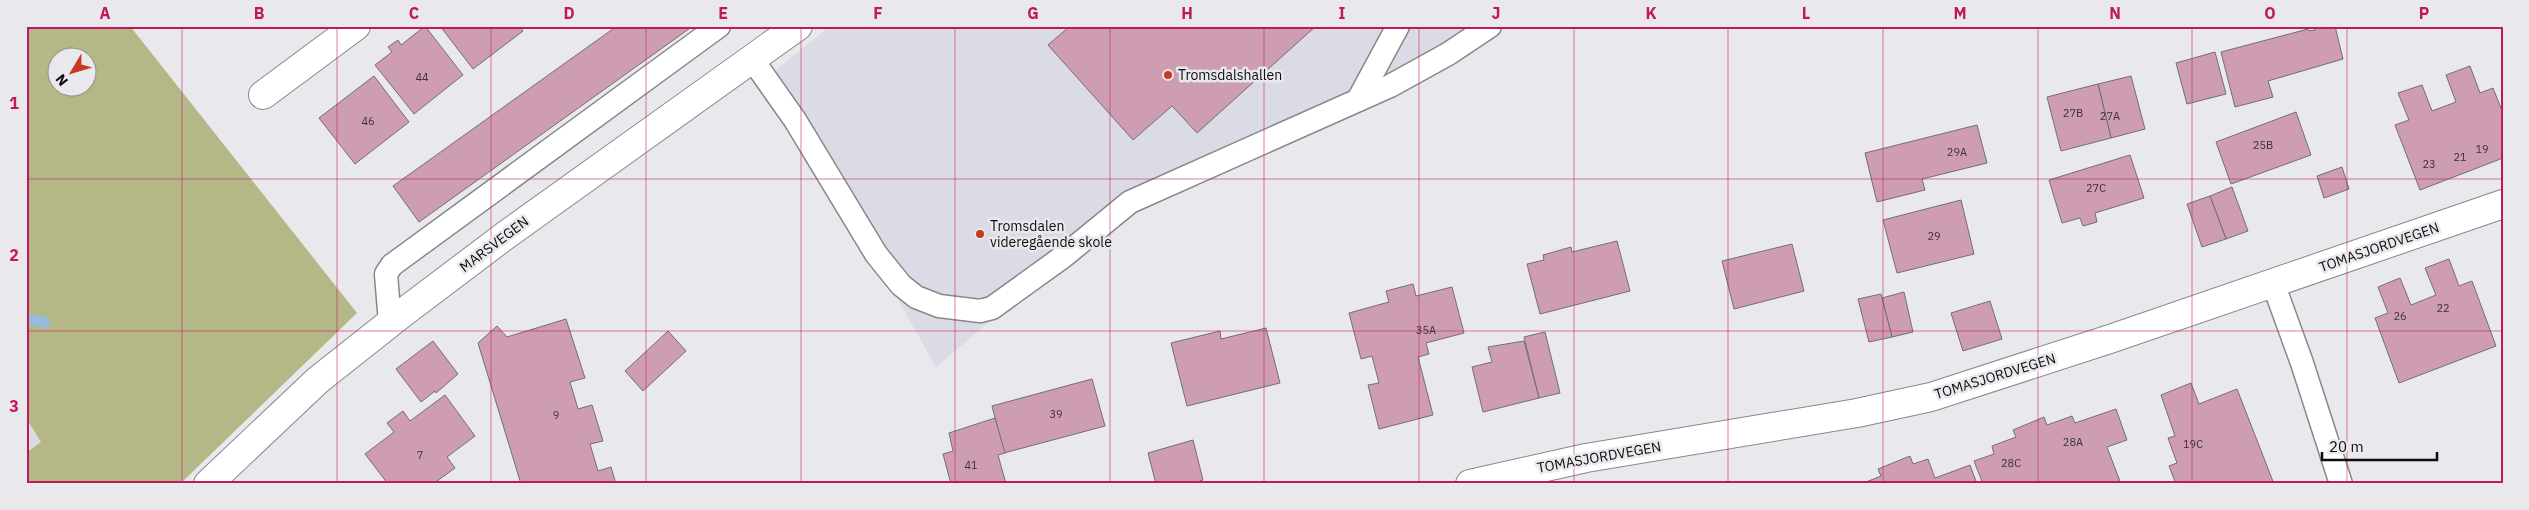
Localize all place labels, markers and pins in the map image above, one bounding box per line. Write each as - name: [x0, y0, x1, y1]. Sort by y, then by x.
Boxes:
- place label: Tromsdalshallen: [1178, 66, 1282, 84]
- marker: Tromsdalshallen: [1162, 69, 1174, 81]
- place label: Tromsdalen videregående skole: [990, 217, 1112, 251]
- marker: Tromsdalen videregående skole: [974, 228, 986, 240]

